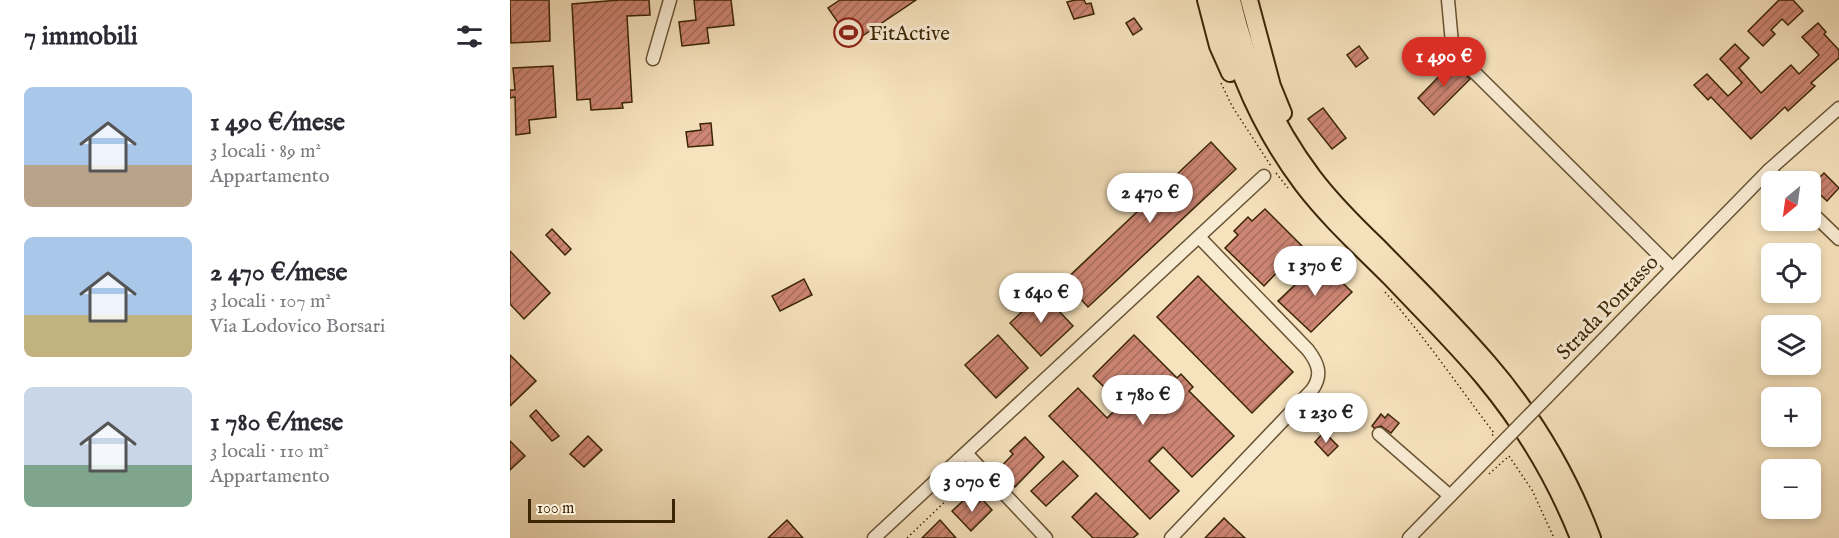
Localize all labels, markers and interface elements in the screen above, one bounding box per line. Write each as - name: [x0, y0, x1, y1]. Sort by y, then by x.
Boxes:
- sports icon: FitActive: [832, 17, 864, 49]
- text: 7 immobili: [24, 20, 138, 53]
- icon: filters: [453, 20, 486, 53]
- place label: FitActive: [869, 21, 950, 48]
- pin: 1 490 €: [1389, 37, 1499, 88]
- text: 1 490 €: [1416, 44, 1472, 69]
- text: 1 490 €/mese: [210, 106, 345, 139]
- icon: home: [72, 111, 144, 183]
- text: 3 locali · 89 m²: [210, 139, 321, 164]
- text: Appartamento: [210, 164, 329, 189]
- north arrow: [1761, 171, 1821, 231]
- map controls: [1761, 171, 1821, 519]
- pin: 2 470 €: [1095, 173, 1205, 224]
- text: 2 470 €: [1121, 180, 1179, 205]
- button: locate: [1761, 243, 1821, 303]
- pin: 1 370 €: [1260, 246, 1370, 297]
- street label: Strada Pontasso: [1551, 250, 1665, 366]
- text: 1 370 €: [1288, 253, 1342, 278]
- text: 2 470 €/mese: [210, 256, 348, 289]
- icon: home: [72, 261, 144, 333]
- pin: 1 640 €: [986, 273, 1096, 324]
- text: 1 640 €: [1013, 280, 1069, 305]
- text: 3 locali · 107 m²: [210, 289, 331, 314]
- text: Via Lodovico Borsari: [210, 314, 385, 339]
- button: layers: [1761, 315, 1821, 375]
- pin: 1 780 €: [1088, 375, 1198, 426]
- text: 1 780 €: [1116, 382, 1170, 407]
- button: +: [1761, 387, 1821, 447]
- pin: 1 230 €: [1271, 393, 1381, 444]
- text: 1 230 €: [1299, 400, 1353, 425]
- text: 1 780 €/mese: [210, 406, 343, 439]
- icon: home: [72, 411, 144, 483]
- text: 3 locali · 110 m²: [210, 439, 329, 464]
- button: −: [1761, 459, 1821, 519]
- pin: 3 070 €: [917, 462, 1027, 513]
- text: Appartamento: [210, 464, 329, 489]
- text: 3 070 €: [944, 469, 1000, 494]
- scale bar: [528, 496, 675, 524]
- text: 100 m: [537, 499, 574, 519]

